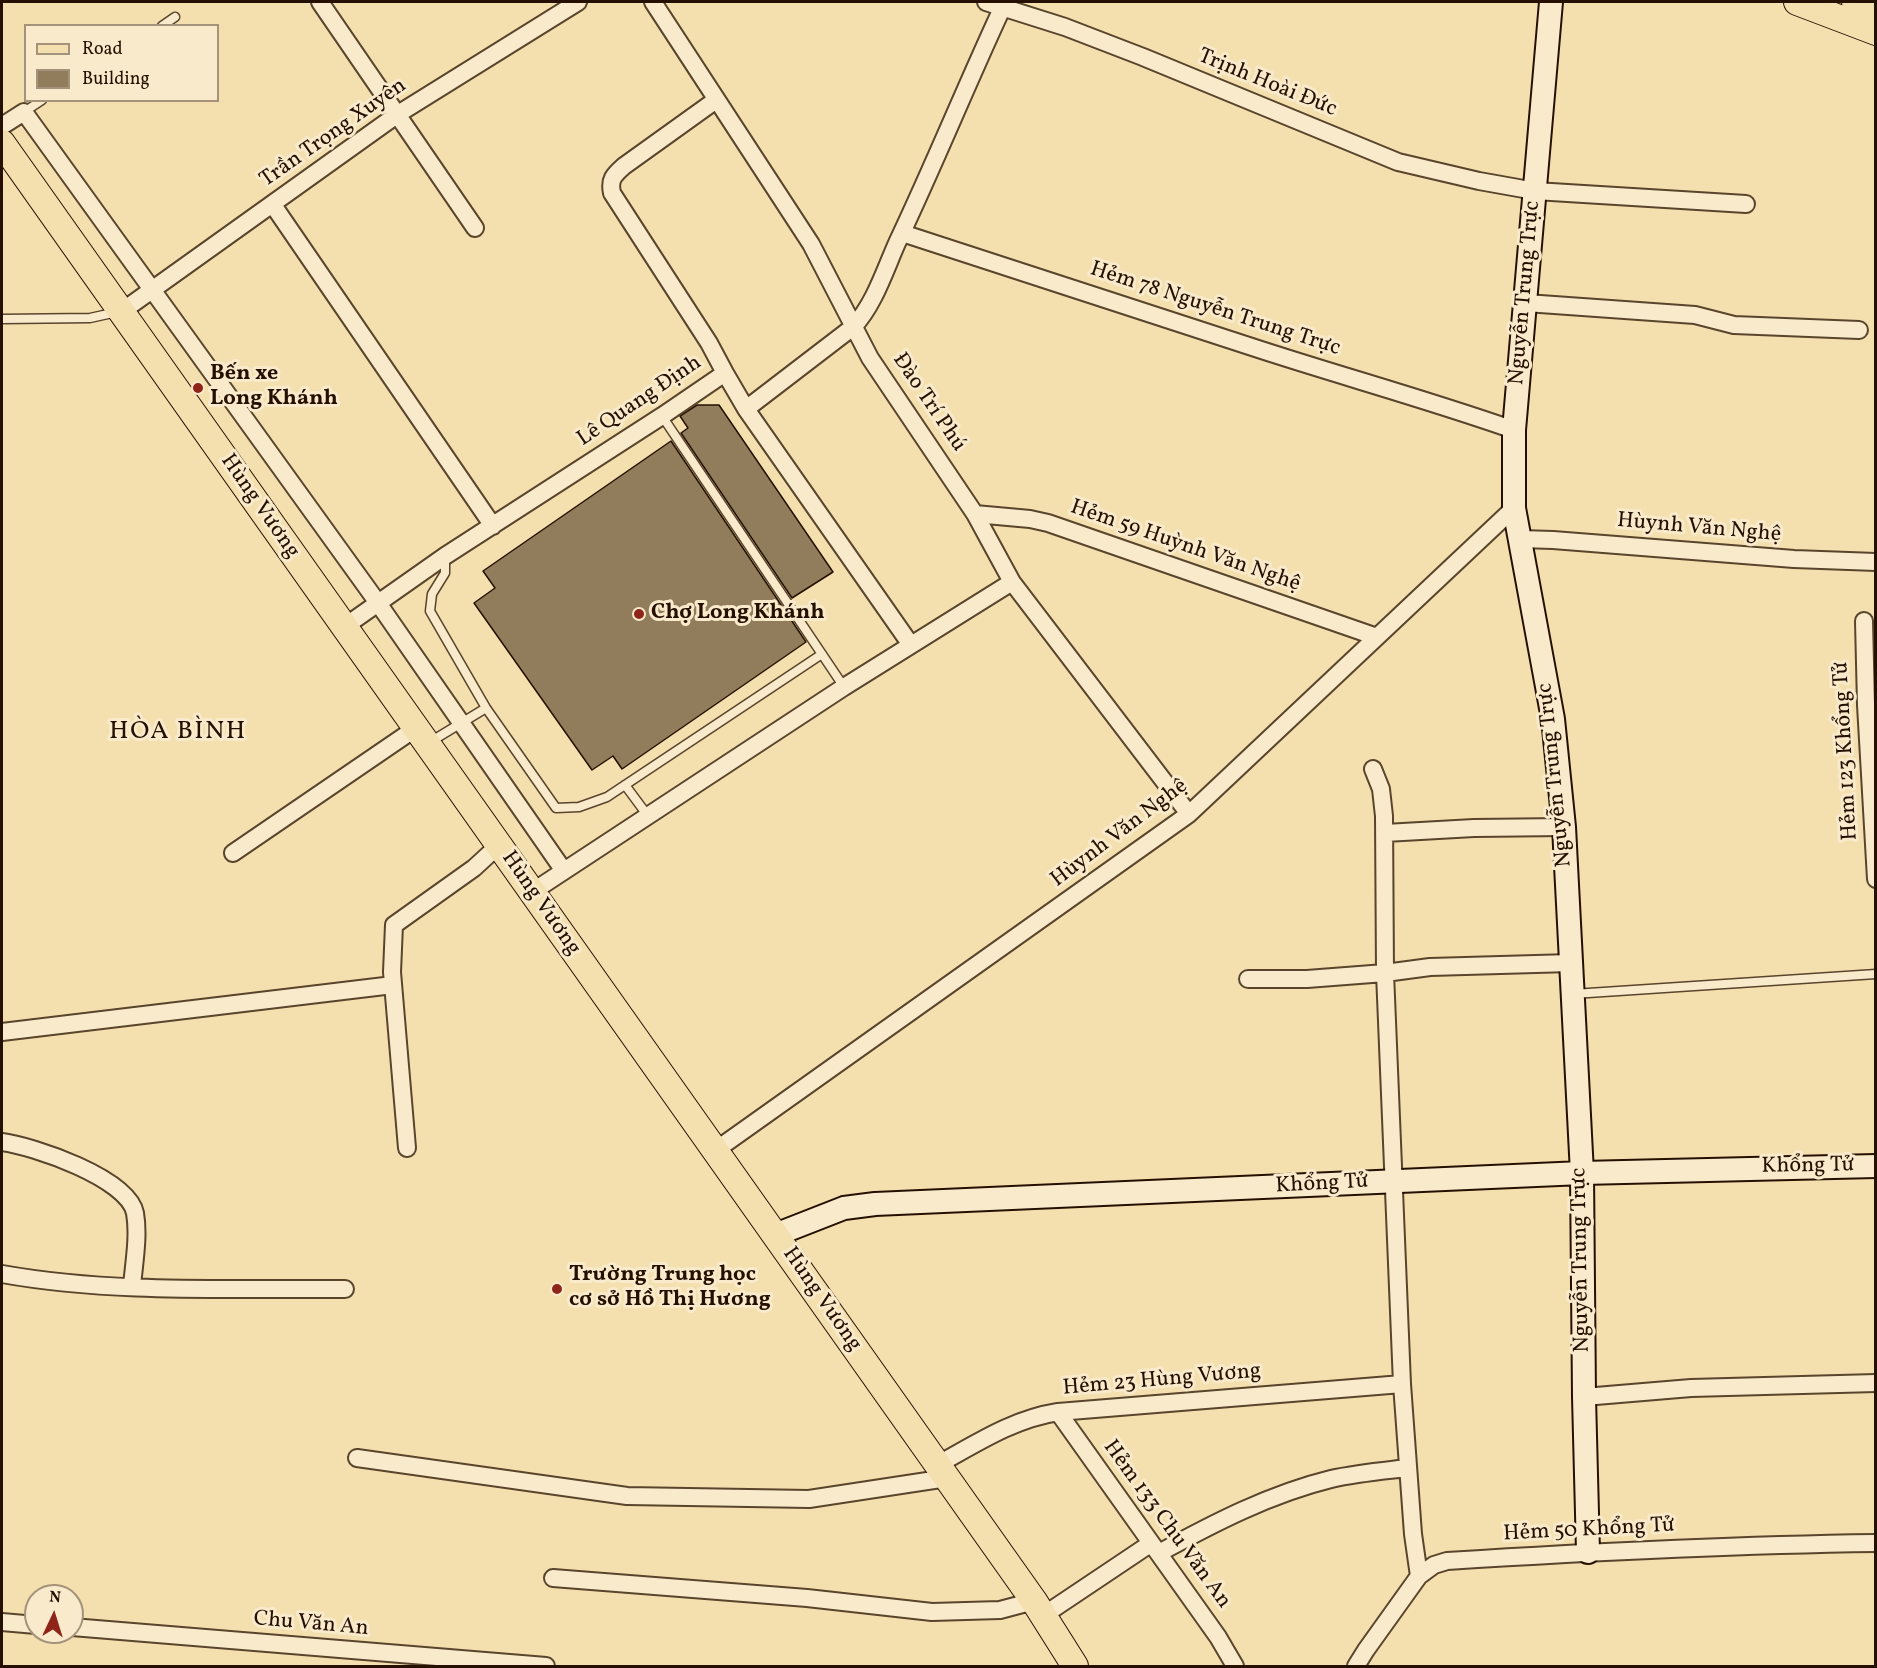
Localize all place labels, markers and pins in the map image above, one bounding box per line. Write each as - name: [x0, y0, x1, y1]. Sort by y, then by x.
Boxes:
- place label: Bến xe Long Khánh: [210, 362, 338, 414]
- marker: Bến xe Long Khánh: [191, 381, 205, 395]
- place label: Chợ Long Khánh: [651, 601, 825, 627]
- marker: Chợ Long Khánh: [632, 607, 646, 621]
- place label: Trường Trung học cơ sở Hồ Thị Hương: [569, 1263, 771, 1314]
- marker: Trường Trung học cơ sở Hồ Thị Hương: [550, 1282, 564, 1296]

